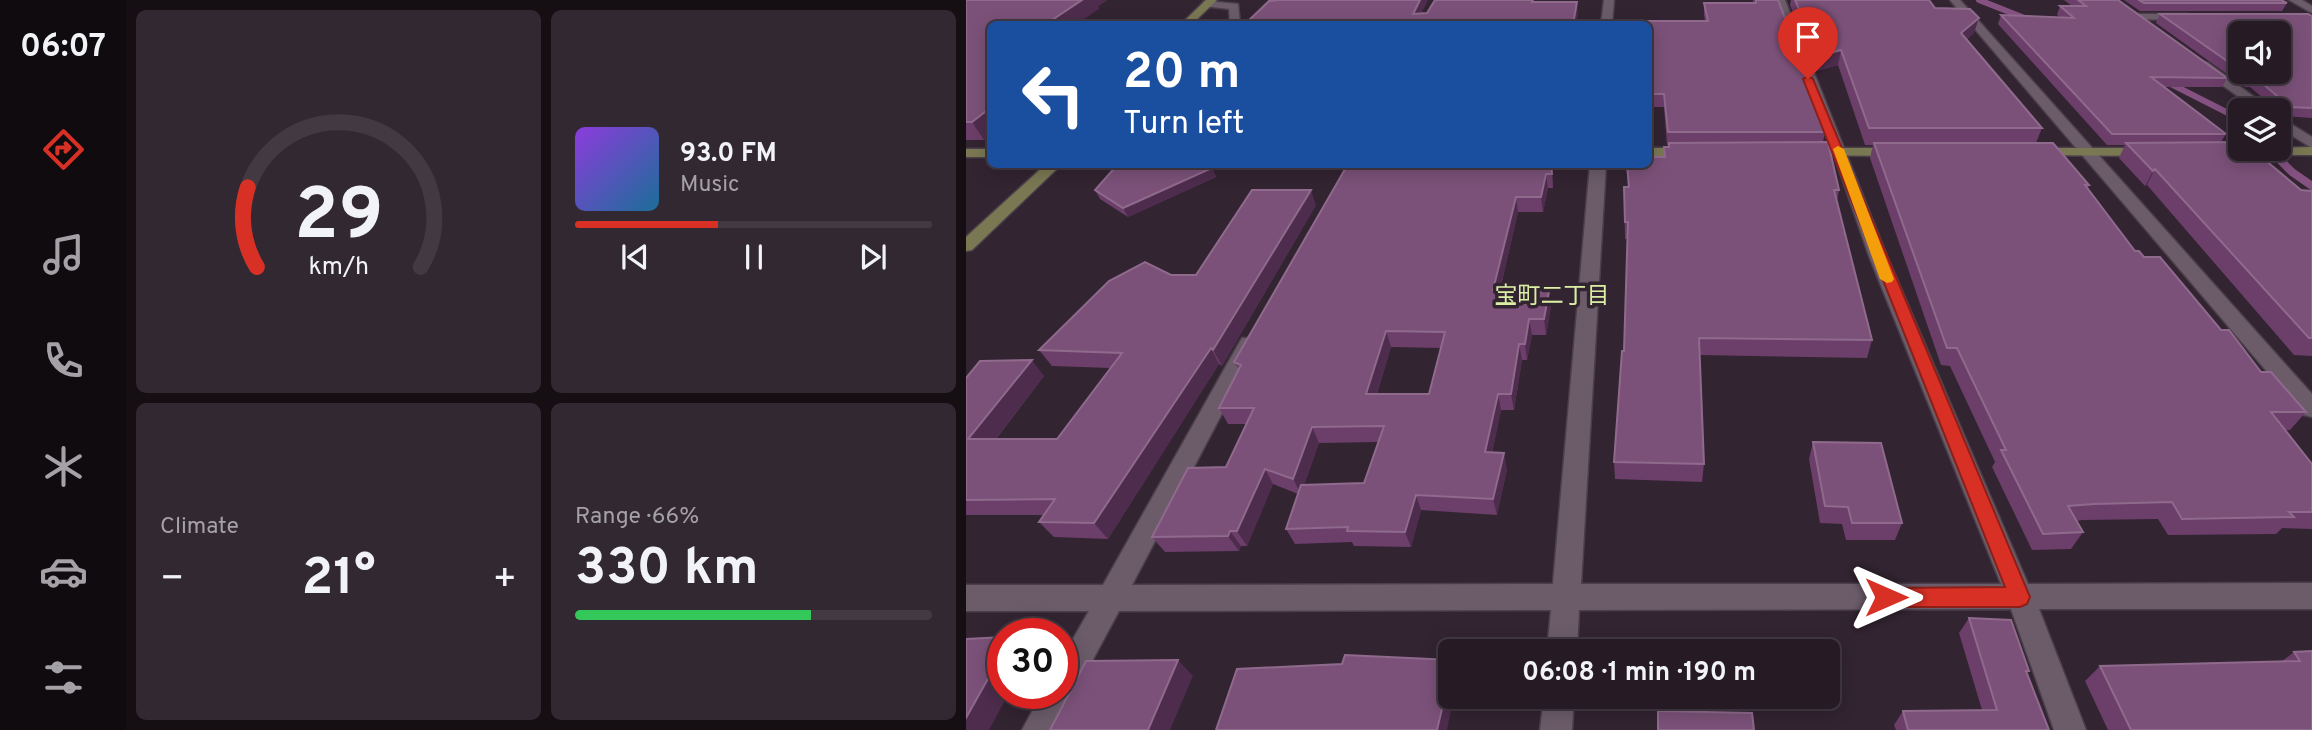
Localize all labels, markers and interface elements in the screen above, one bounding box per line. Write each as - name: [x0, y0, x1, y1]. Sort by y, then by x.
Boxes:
- pin: [1778, 7, 1838, 79]
- icon: arrive: [1789, 18, 1827, 56]
- map controls: [2228, 21, 2291, 161]
- button: sound: [2228, 21, 2291, 84]
- text: 06:07: [20, 28, 106, 68]
- text: 20 m: [1123, 44, 1240, 106]
- icon: left: [1008, 49, 1099, 140]
- button: layers: [2228, 98, 2291, 161]
- text: Turn left: [1123, 105, 1244, 145]
- icon: directions: [39, 125, 88, 174]
- text: 93.0 FM: [680, 138, 777, 171]
- text: Music: [680, 171, 740, 200]
- text: 29: [294, 174, 383, 266]
- icon: music: [39, 230, 88, 279]
- icon: previous: [616, 238, 654, 276]
- icon: pause: [735, 238, 773, 276]
- icon: next: [854, 238, 892, 276]
- text: km/h: [308, 252, 369, 284]
- district label: 宝町二丁目: [1495, 283, 1610, 312]
- icon: phone: [39, 336, 88, 385]
- icon: climate: [39, 442, 88, 491]
- text: Range · 66%: [575, 503, 699, 532]
- text: Climate: [160, 513, 239, 542]
- text: 330 km: [575, 537, 758, 603]
- icon: car: [39, 547, 88, 596]
- text: 21°: [301, 547, 376, 613]
- text: −: [160, 556, 185, 605]
- text: +: [492, 556, 517, 605]
- position arrow: [1849, 560, 1923, 634]
- speed limit sign: 30: [987, 618, 1078, 709]
- icon: filters: [39, 653, 88, 702]
- text: 06:08 · 1 min · 190 m: [1522, 657, 1756, 690]

